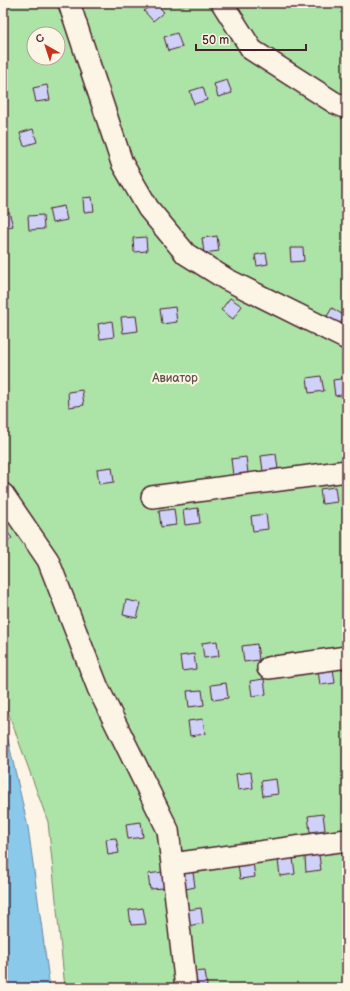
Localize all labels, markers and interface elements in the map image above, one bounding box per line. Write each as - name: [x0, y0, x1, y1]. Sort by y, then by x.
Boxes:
- north arrow: [26, 26, 66, 66]
- scale bar: [196, 26, 306, 52]
- text: С: [33, 31, 47, 46]
- text: 50 m: [202, 33, 229, 48]
- park label: Авиатор: [151, 371, 198, 386]

